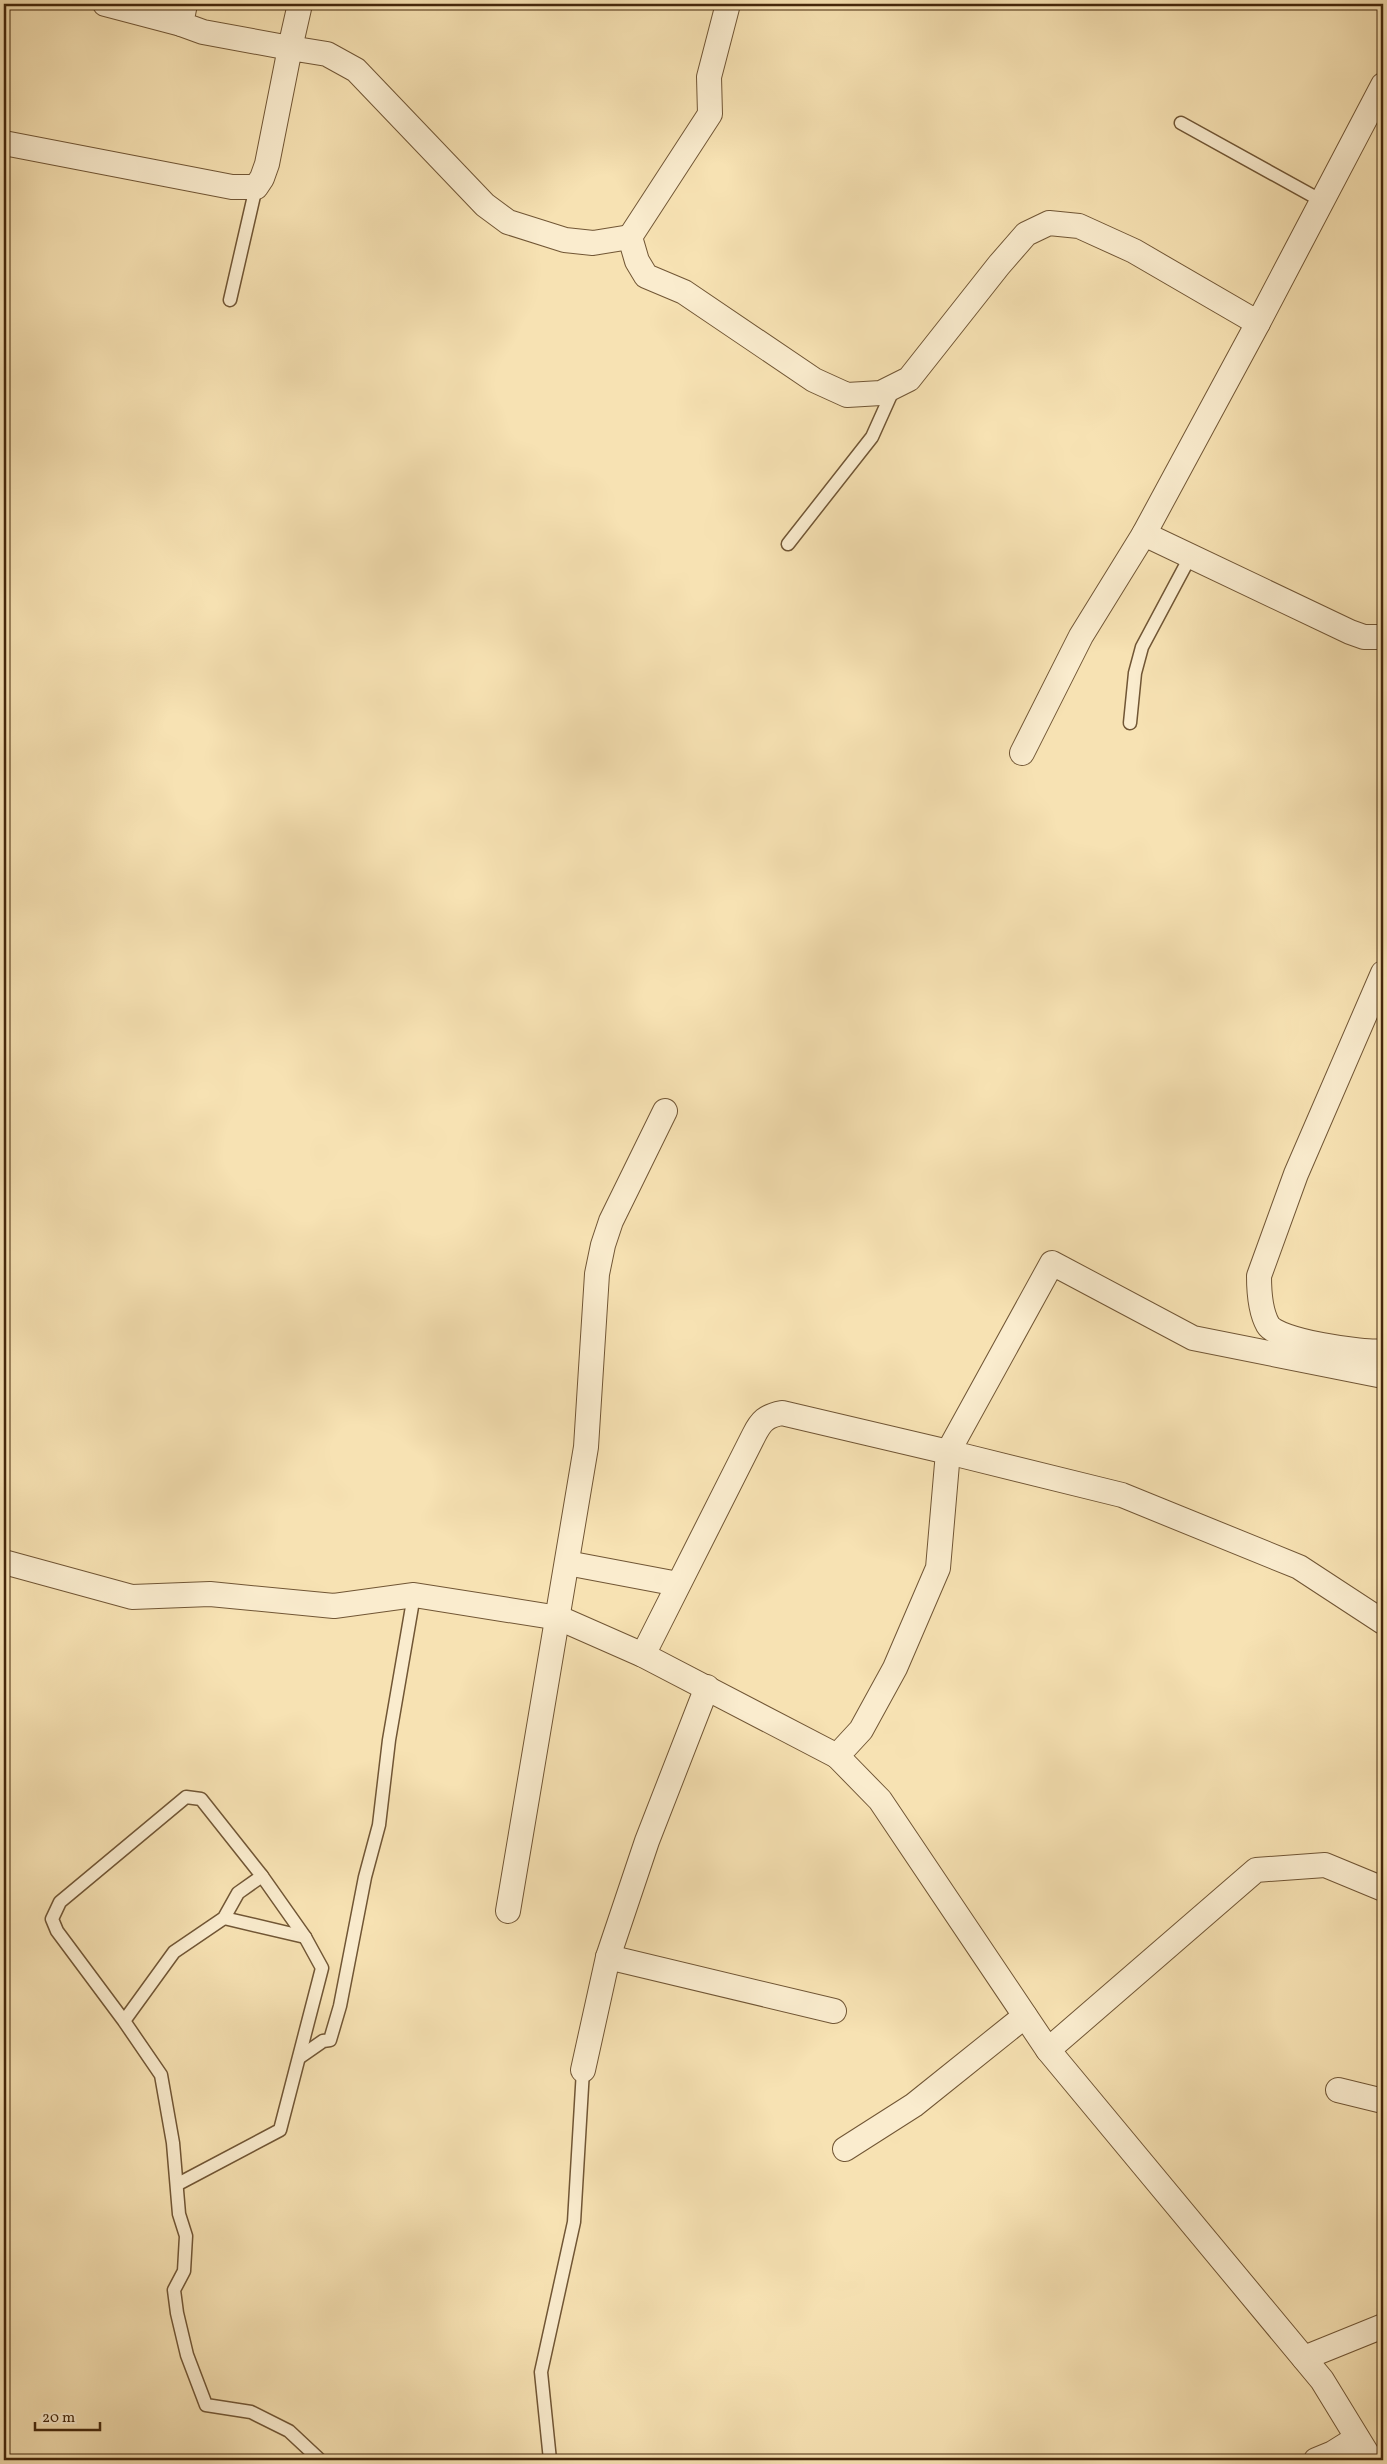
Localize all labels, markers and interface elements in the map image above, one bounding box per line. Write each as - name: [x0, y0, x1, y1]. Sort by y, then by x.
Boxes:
- scale bar: [35, 2399, 100, 2431]
- text: 20 m: [42, 2408, 75, 2429]

